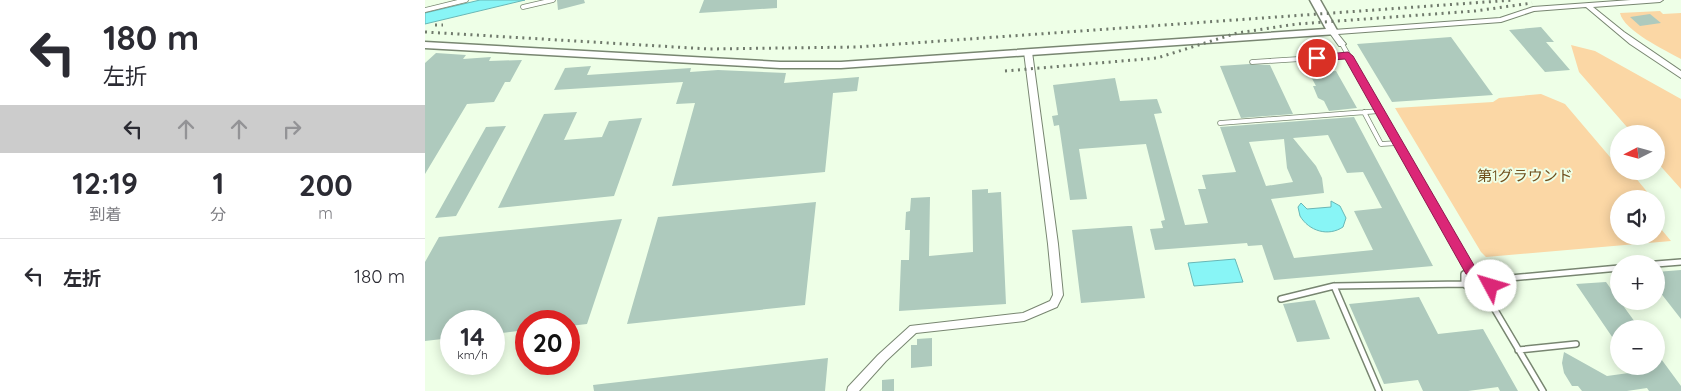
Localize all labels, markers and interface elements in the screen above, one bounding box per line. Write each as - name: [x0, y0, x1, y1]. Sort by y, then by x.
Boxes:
- text: 180 m: [103, 15, 199, 59]
- icon: left: [20, 20, 85, 85]
- pin: [1296, 37, 1338, 79]
- icon: arrive: [1303, 44, 1331, 72]
- text: 左折: [103, 62, 147, 90]
- icon: left: [119, 115, 147, 143]
- icon: ahead: [172, 115, 200, 143]
- icon: ahead: [225, 115, 253, 143]
- icon: right: [278, 115, 306, 143]
- north arrow: [1610, 125, 1665, 180]
- map controls: [1610, 125, 1665, 375]
- text: 12:19: [72, 164, 138, 202]
- text: 1: [213, 164, 224, 202]
- text: 200: [299, 166, 353, 204]
- park label: 第1グラウンド: [1477, 166, 1573, 185]
- button: sound: [1610, 190, 1665, 245]
- text: m: [318, 203, 333, 223]
- text: 到着: [89, 204, 121, 224]
- text: 分: [210, 204, 226, 224]
- button: +: [1610, 255, 1665, 310]
- position arrow: [1464, 259, 1516, 311]
- icon: left: [20, 262, 48, 290]
- text: 180 m: [354, 264, 405, 288]
- text: 左折: [63, 266, 101, 290]
- speed limit sign: 20: [515, 310, 580, 375]
- button: −: [1610, 320, 1665, 375]
- text: 14: [460, 321, 485, 352]
- text: km/h: [457, 347, 488, 362]

